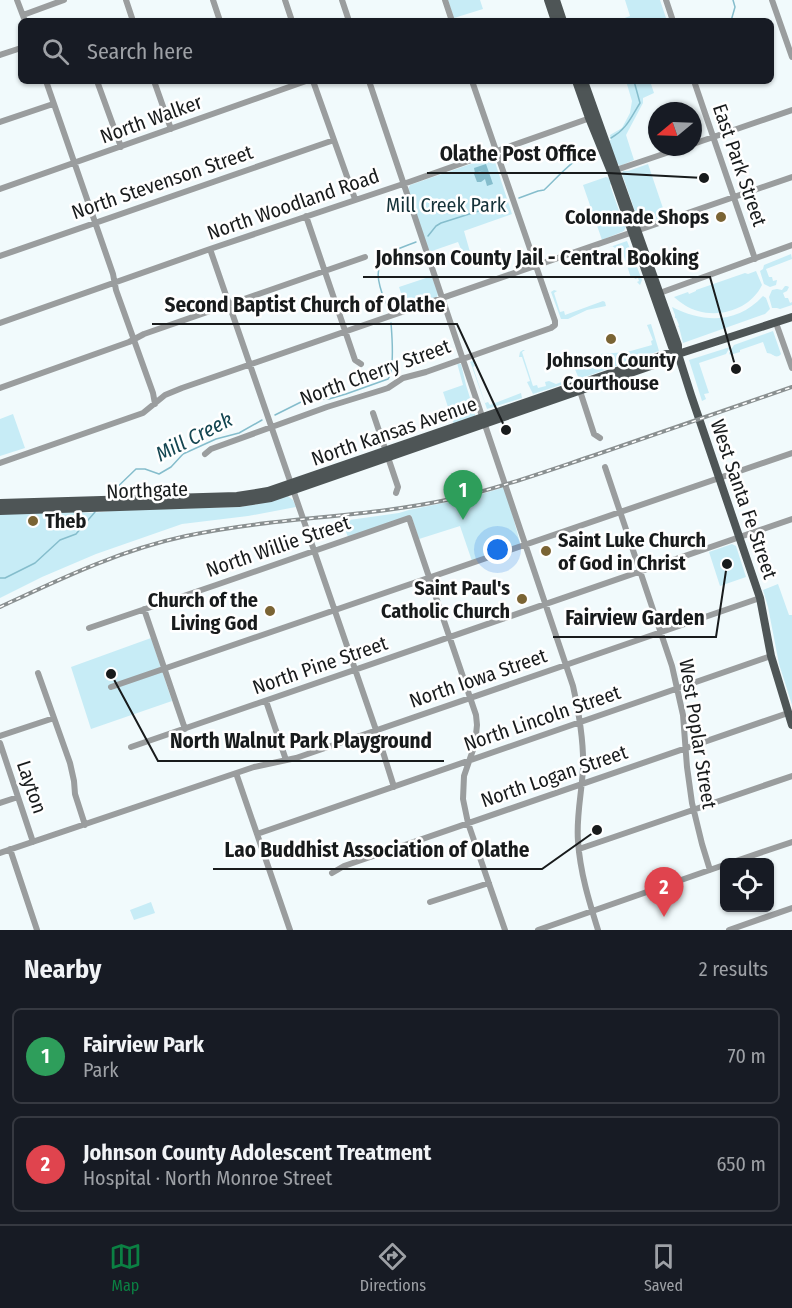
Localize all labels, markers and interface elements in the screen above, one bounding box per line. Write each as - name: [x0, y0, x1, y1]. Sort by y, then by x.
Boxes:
- search box: [18, 18, 774, 84]
- icon: search: [39, 35, 72, 68]
- text: Search here: [87, 38, 193, 65]
- street label: North Walker: [97, 89, 205, 149]
- street label: East Park Street: [708, 101, 772, 230]
- north arrow: [648, 102, 702, 156]
- callout: Olathe Post Office: [427, 134, 608, 173]
- street label: North Stevenson Street: [68, 140, 256, 224]
- text: Olathe Post Office: [440, 141, 597, 167]
- street label: North Woodland Road: [204, 163, 382, 245]
- park label: Mill Creek Park: [386, 193, 507, 217]
- place label: Colonnade Shops: [565, 205, 709, 229]
- marker: Colonnade Shops: [714, 210, 728, 224]
- callout: Johnson County Jail - Central Booking: [363, 238, 710, 277]
- text: Johnson County Jail - Central Booking: [374, 245, 699, 271]
- callout: Second Baptist Church of Olathe: [152, 285, 457, 324]
- text: Second Baptist Church of Olathe: [165, 292, 446, 318]
- marker: Johnson County Courthouse: [604, 332, 618, 346]
- street label: North Cherry Street: [296, 333, 454, 410]
- place label: Johnson County Courthouse: [545, 348, 676, 395]
- street label: North Kansas Avenue: [308, 391, 480, 471]
- water label: Mill Creek: [151, 407, 237, 467]
- street label: West Santa Fe Street: [705, 416, 783, 582]
- pin: 1: [444, 470, 482, 520]
- street label: Northgate: [106, 477, 188, 503]
- place label: Theb: [45, 509, 86, 533]
- street label: North Willie Street: [203, 510, 354, 582]
- marker: Theb: [26, 514, 40, 528]
- place label: Saint Luke Church of God in Christ: [558, 528, 706, 575]
- your location: [483, 535, 512, 564]
- marker: Saint Luke Church of God in Christ: [539, 544, 553, 558]
- place label: Saint Paul's Catholic Church: [381, 576, 510, 623]
- place label: Church of the Living God: [148, 588, 258, 635]
- marker: Saint Paul's Catholic Church: [515, 592, 529, 606]
- callout: Fairview Garden: [553, 598, 716, 637]
- marker: Church of the Living God: [263, 604, 277, 618]
- text: Fairview Garden: [565, 605, 705, 631]
- street label: North Pine Street: [249, 631, 391, 699]
- street label: North Iowa Street: [406, 643, 550, 713]
- street label: West Poplar Street: [674, 657, 722, 811]
- street label: North Lincoln Street: [460, 680, 624, 756]
- callout: North Walnut Park Playground: [158, 722, 444, 761]
- text: North Walnut Park Playground: [170, 728, 432, 754]
- street label: North Logan Street: [477, 740, 631, 812]
- street label: Layton: [12, 757, 52, 817]
- callout: Lao Buddhist Association of Olathe: [213, 830, 542, 869]
- text: Lao Buddhist Association of Olathe: [225, 837, 530, 863]
- map controls: [720, 858, 774, 912]
- button: locate: [720, 858, 774, 912]
- pin: 2: [644, 868, 684, 917]
- text: Nearby: [24, 954, 101, 985]
- text: 2 results: [699, 957, 768, 981]
- text: Fairview Park: [83, 1031, 204, 1058]
- text: 1: [41, 1044, 50, 1068]
- text: 70 m: [728, 1044, 766, 1068]
- text: Park: [83, 1058, 119, 1082]
- text: Johnson County Adolescent Treatment: [83, 1139, 431, 1166]
- text: 2: [41, 1152, 50, 1176]
- text: 650 m: [717, 1152, 766, 1176]
- text: Hospital · North Monroe Street: [83, 1166, 332, 1190]
- tab: Map: [109, 1240, 142, 1295]
- tab: Directions: [360, 1240, 426, 1295]
- tab: Saved: [644, 1240, 683, 1295]

